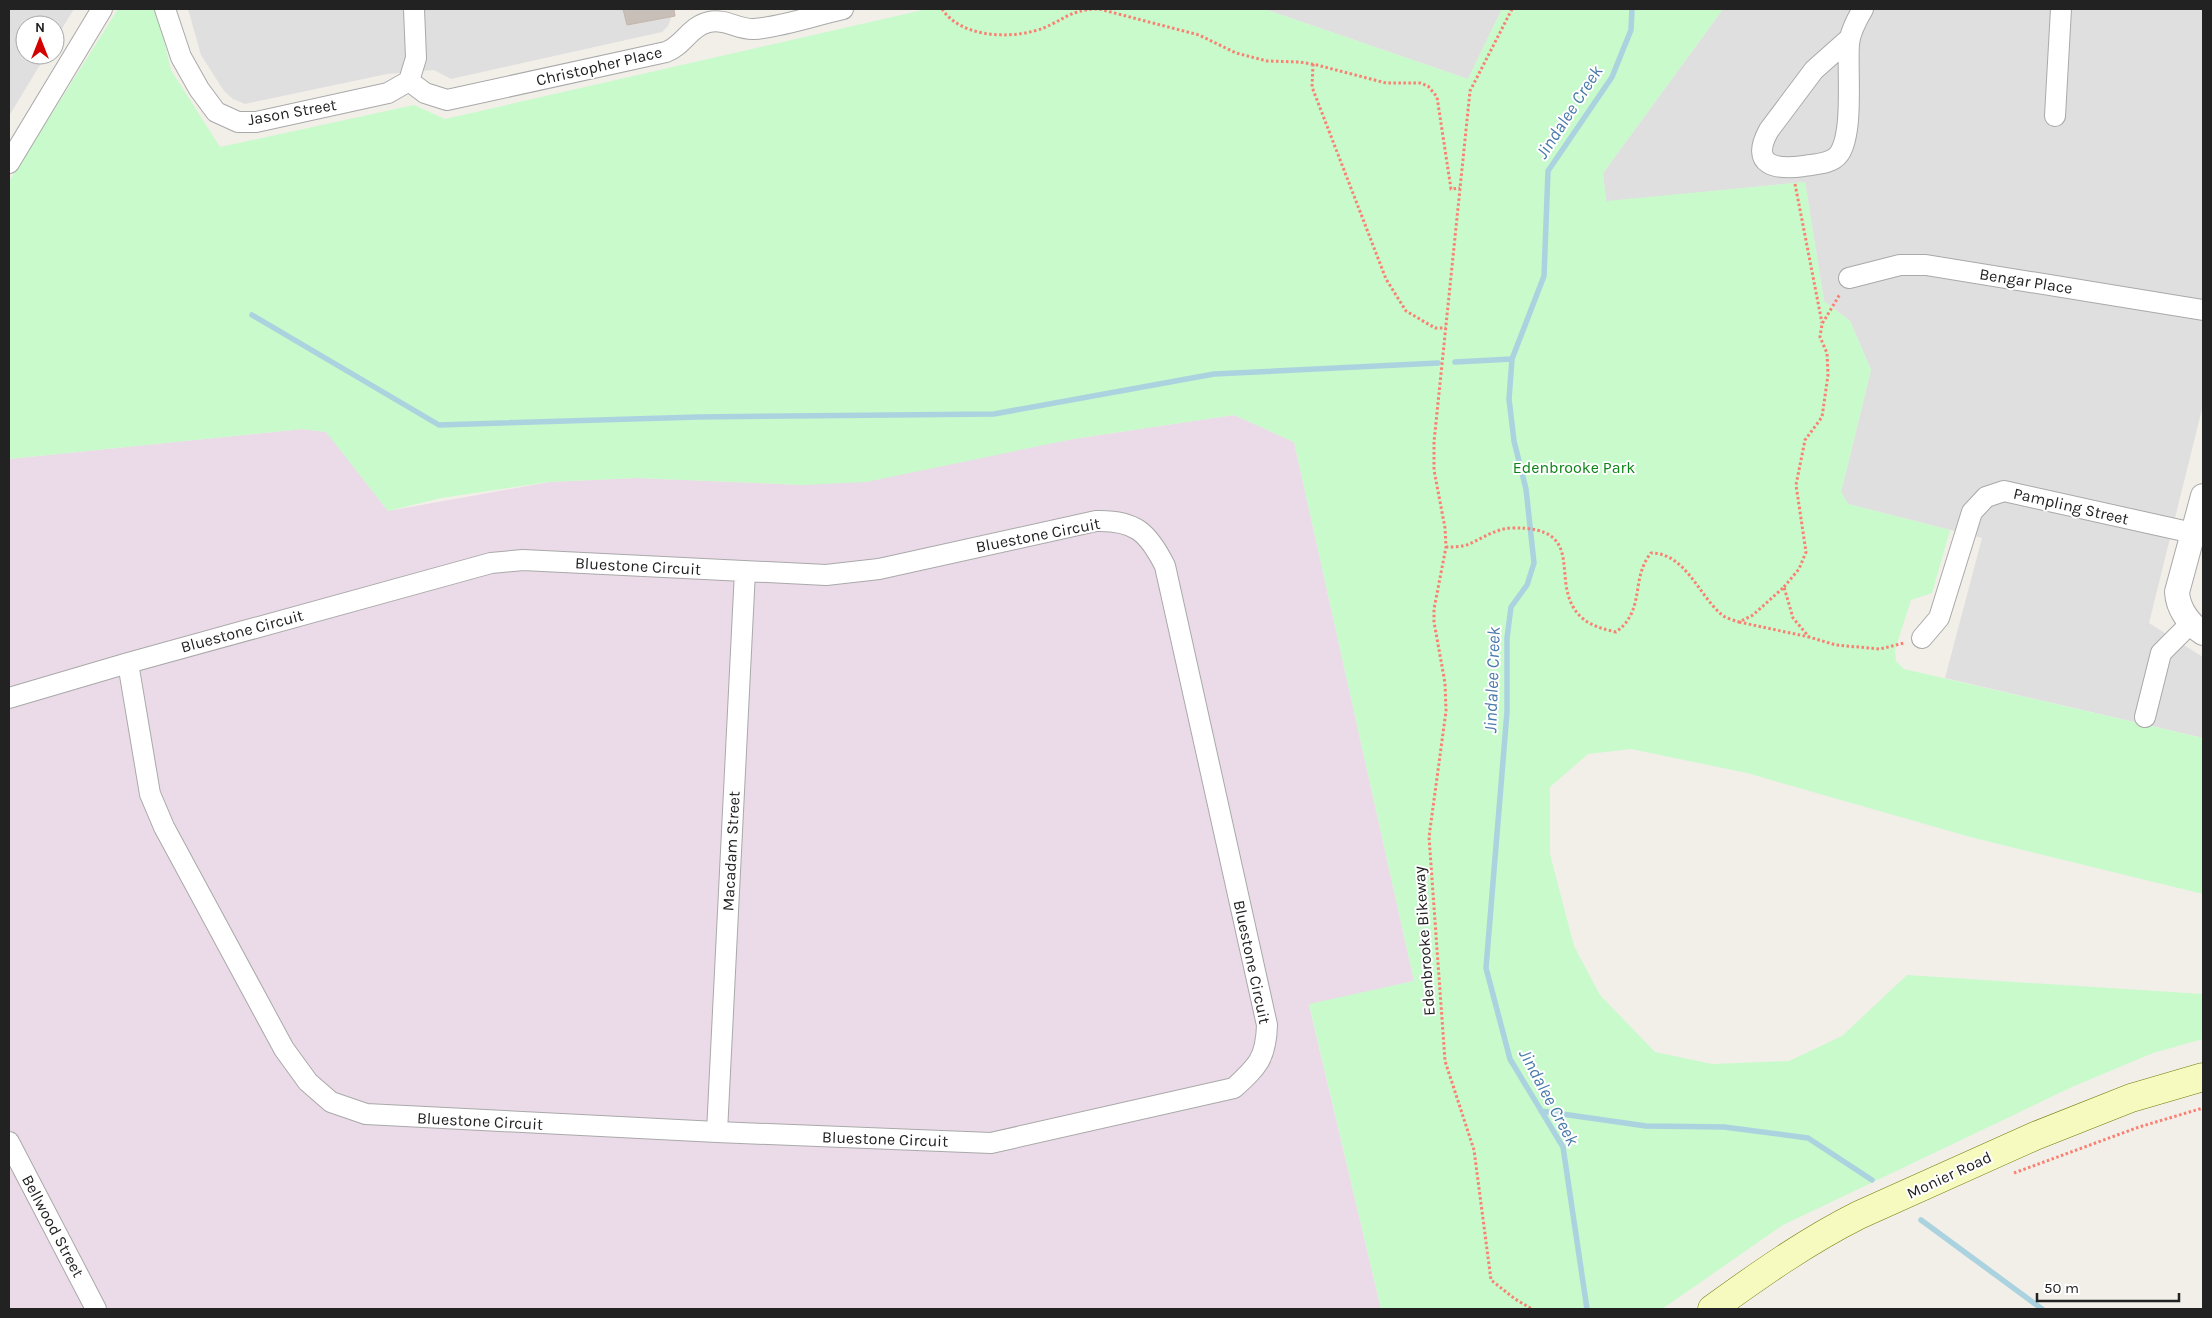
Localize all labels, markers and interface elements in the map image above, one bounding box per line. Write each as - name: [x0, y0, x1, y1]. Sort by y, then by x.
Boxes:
- north arrow: [15, 15, 65, 65]
- text: N: [35, 19, 45, 36]
- street label: Christopher Place: [534, 42, 664, 90]
- water label: Jindalee Creek: [1531, 60, 1608, 163]
- street label: Jason Street: [246, 95, 338, 129]
- street label: Bengar Place: [1978, 264, 2074, 298]
- park label: Edenbrooke Park: [1513, 458, 1635, 477]
- street label: Pampling Street: [2012, 484, 2130, 528]
- street label: Bluestone Circuit: [974, 514, 1102, 556]
- street label: Bluestone Circuit: [574, 553, 702, 579]
- street label: Bluestone Circuit: [179, 605, 305, 657]
- water label: Jindalee Creek: [1479, 625, 1505, 734]
- street label: Macadam Street: [718, 790, 744, 912]
- street label: Edenbrooke Bikeway: [1409, 865, 1439, 1016]
- street label: Bluestone Circuit: [1230, 898, 1274, 1026]
- water label: Jindalee Creek: [1514, 1045, 1584, 1150]
- street label: Bluestone Circuit: [416, 1108, 544, 1134]
- street label: Bluestone Circuit: [822, 1127, 948, 1151]
- street label: Monier Road: [1904, 1147, 1994, 1203]
- street label: Bellwood Street: [18, 1171, 88, 1281]
- scale bar: [2037, 1270, 2180, 1302]
- text: 50 m: [2044, 1279, 2079, 1297]

